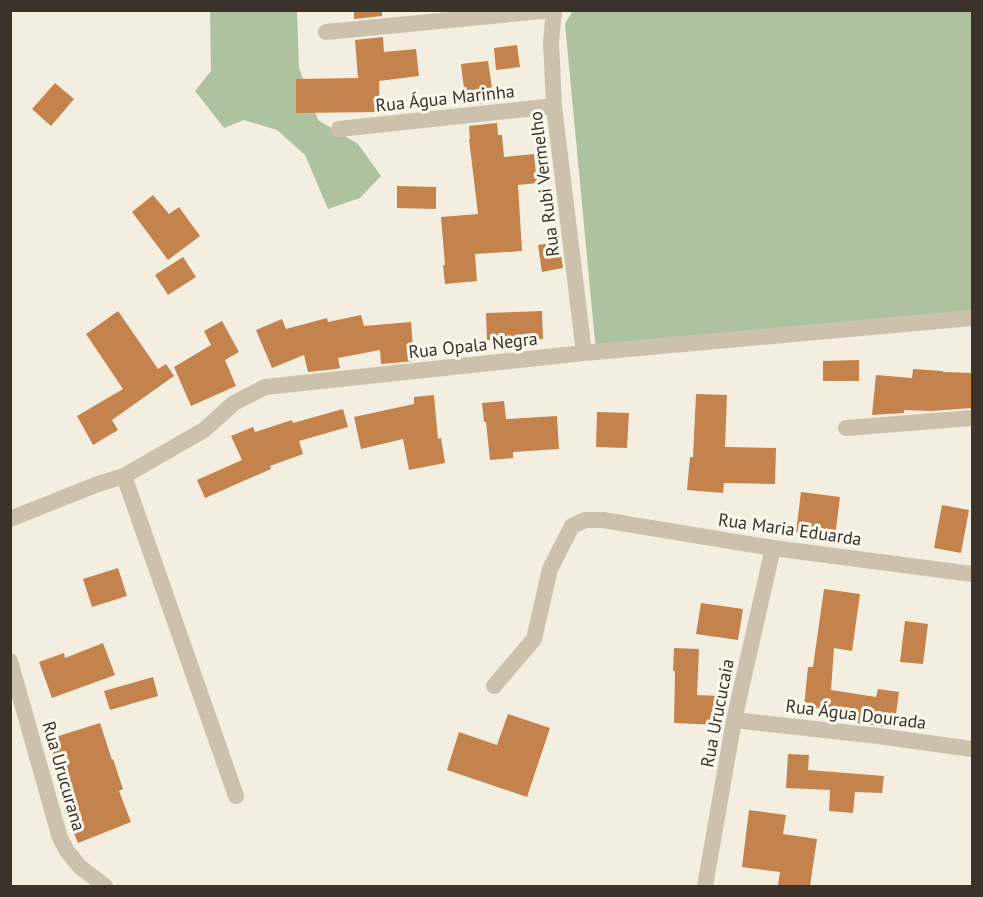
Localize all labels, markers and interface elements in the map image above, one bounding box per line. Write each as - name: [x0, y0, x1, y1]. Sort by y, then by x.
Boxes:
- street label: Rua Água Marinha: [374, 79, 516, 117]
- street label: Rua Rubi Vermelho: [524, 110, 564, 258]
- street label: Rua Opala Negra: [407, 327, 539, 363]
- street label: Rua Maria Eduarda: [717, 508, 863, 550]
- street label: Rua Urucucaia: [695, 657, 739, 769]
- street label: Rua Água Dourada: [784, 694, 928, 734]
- street label: Rua Urucurana: [37, 718, 91, 834]

